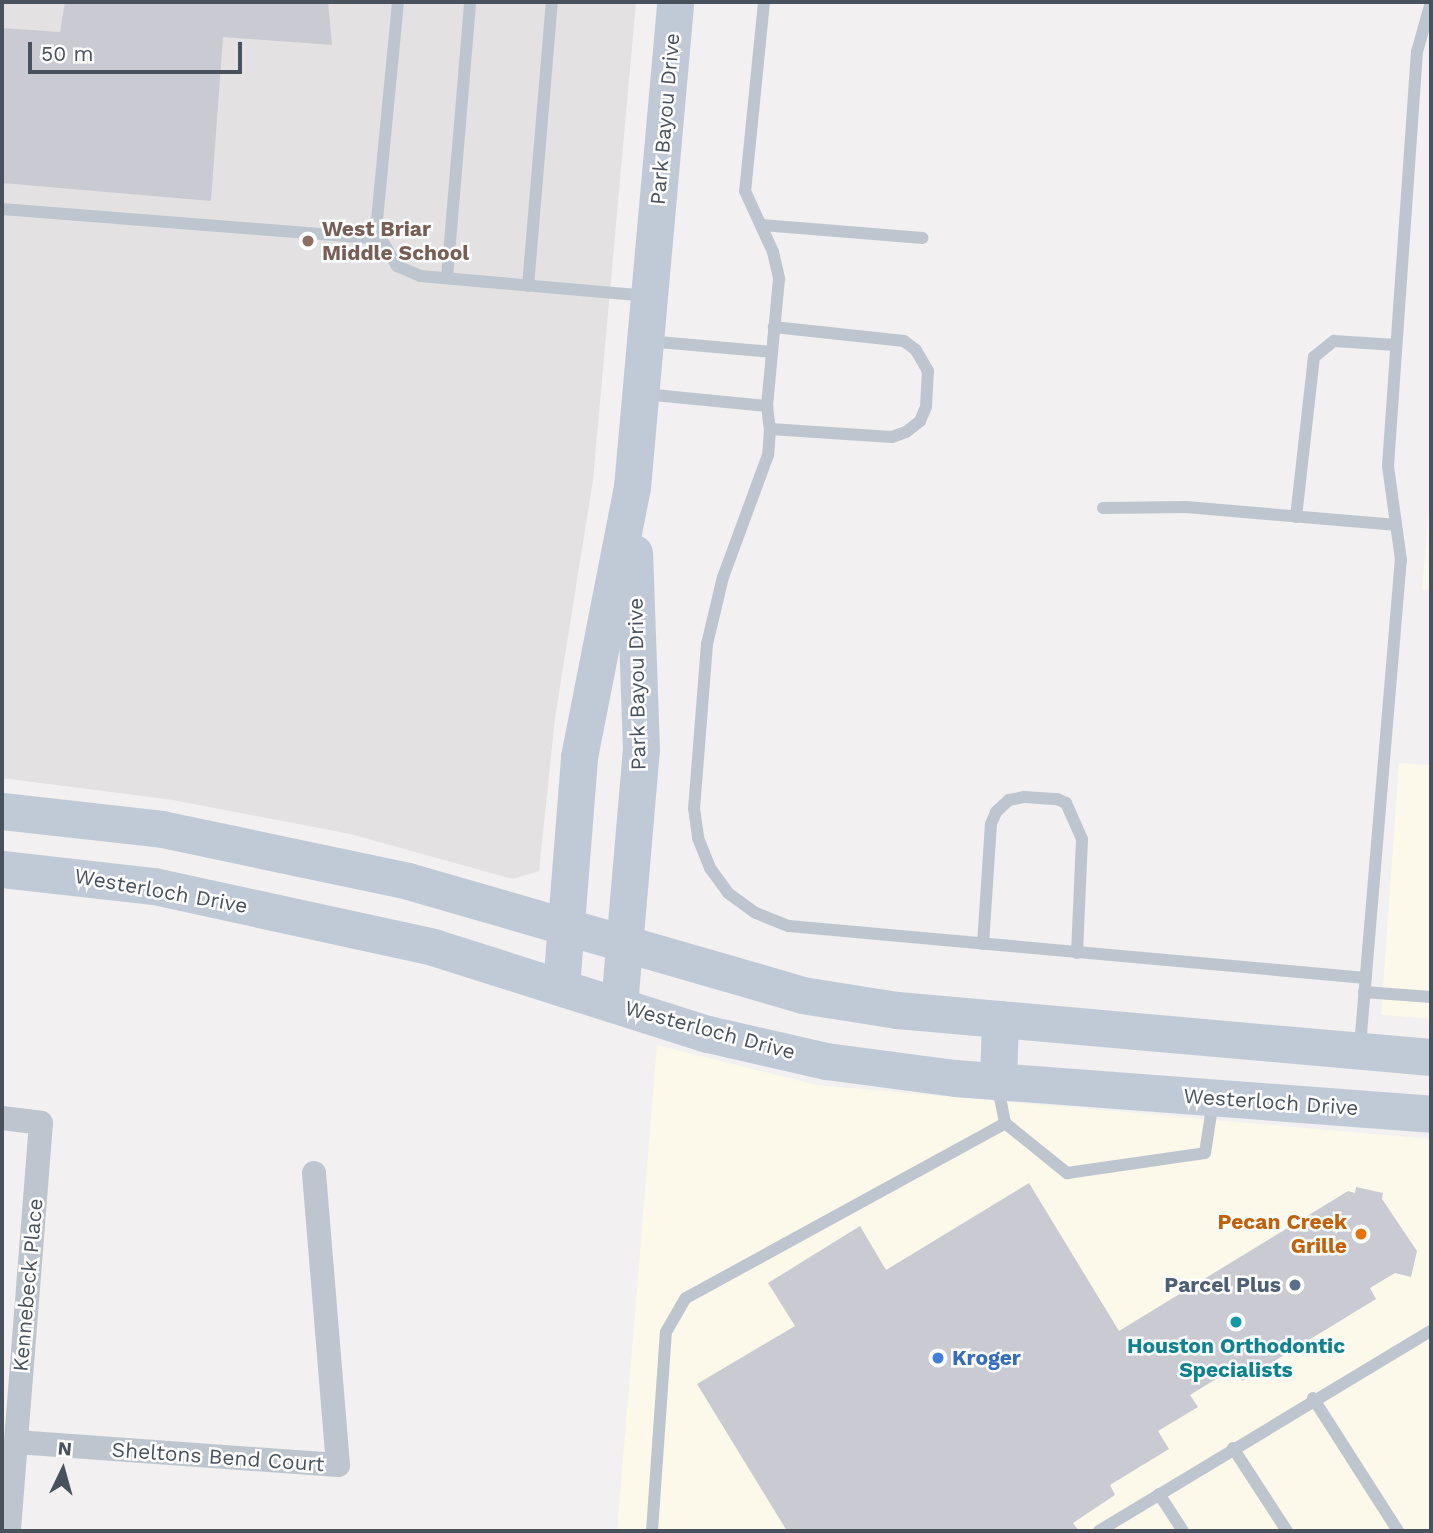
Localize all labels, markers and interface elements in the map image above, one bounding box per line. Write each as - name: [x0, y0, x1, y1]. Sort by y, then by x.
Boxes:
- scale bar: [32, 28, 245, 72]
- street label: Park Bayou Drive: [645, 32, 685, 206]
- text: 50 m: [41, 41, 93, 66]
- place label: West Briar Middle School: [322, 216, 469, 266]
- marker: West Briar Middle School: [300, 233, 316, 249]
- street label: Park Bayou Drive: [623, 597, 651, 771]
- street label: Westerloch Drive: [72, 863, 250, 919]
- street label: Westerloch Drive: [622, 995, 798, 1065]
- street label: Westerloch Drive: [1183, 1083, 1359, 1121]
- street label: Kennebeck Place: [8, 1197, 48, 1373]
- place label: Pecan Creek Grille: [1217, 1209, 1347, 1259]
- marker: Pecan Creek Grille: [1353, 1226, 1369, 1242]
- place label: Parcel Plus: [1164, 1272, 1281, 1298]
- marker: Parcel Plus: [1287, 1277, 1303, 1293]
- marker: Houston Orthodontic Specialists: [1228, 1314, 1244, 1330]
- place label: Houston Orthodontic Specialists: [1127, 1333, 1345, 1383]
- place label: Kroger: [952, 1345, 1021, 1371]
- marker: Kroger: [930, 1350, 946, 1366]
- north arrow: [28, 1435, 98, 1505]
- text: N: [57, 1437, 73, 1461]
- street label: Sheltons Bend Court: [111, 1437, 325, 1477]

